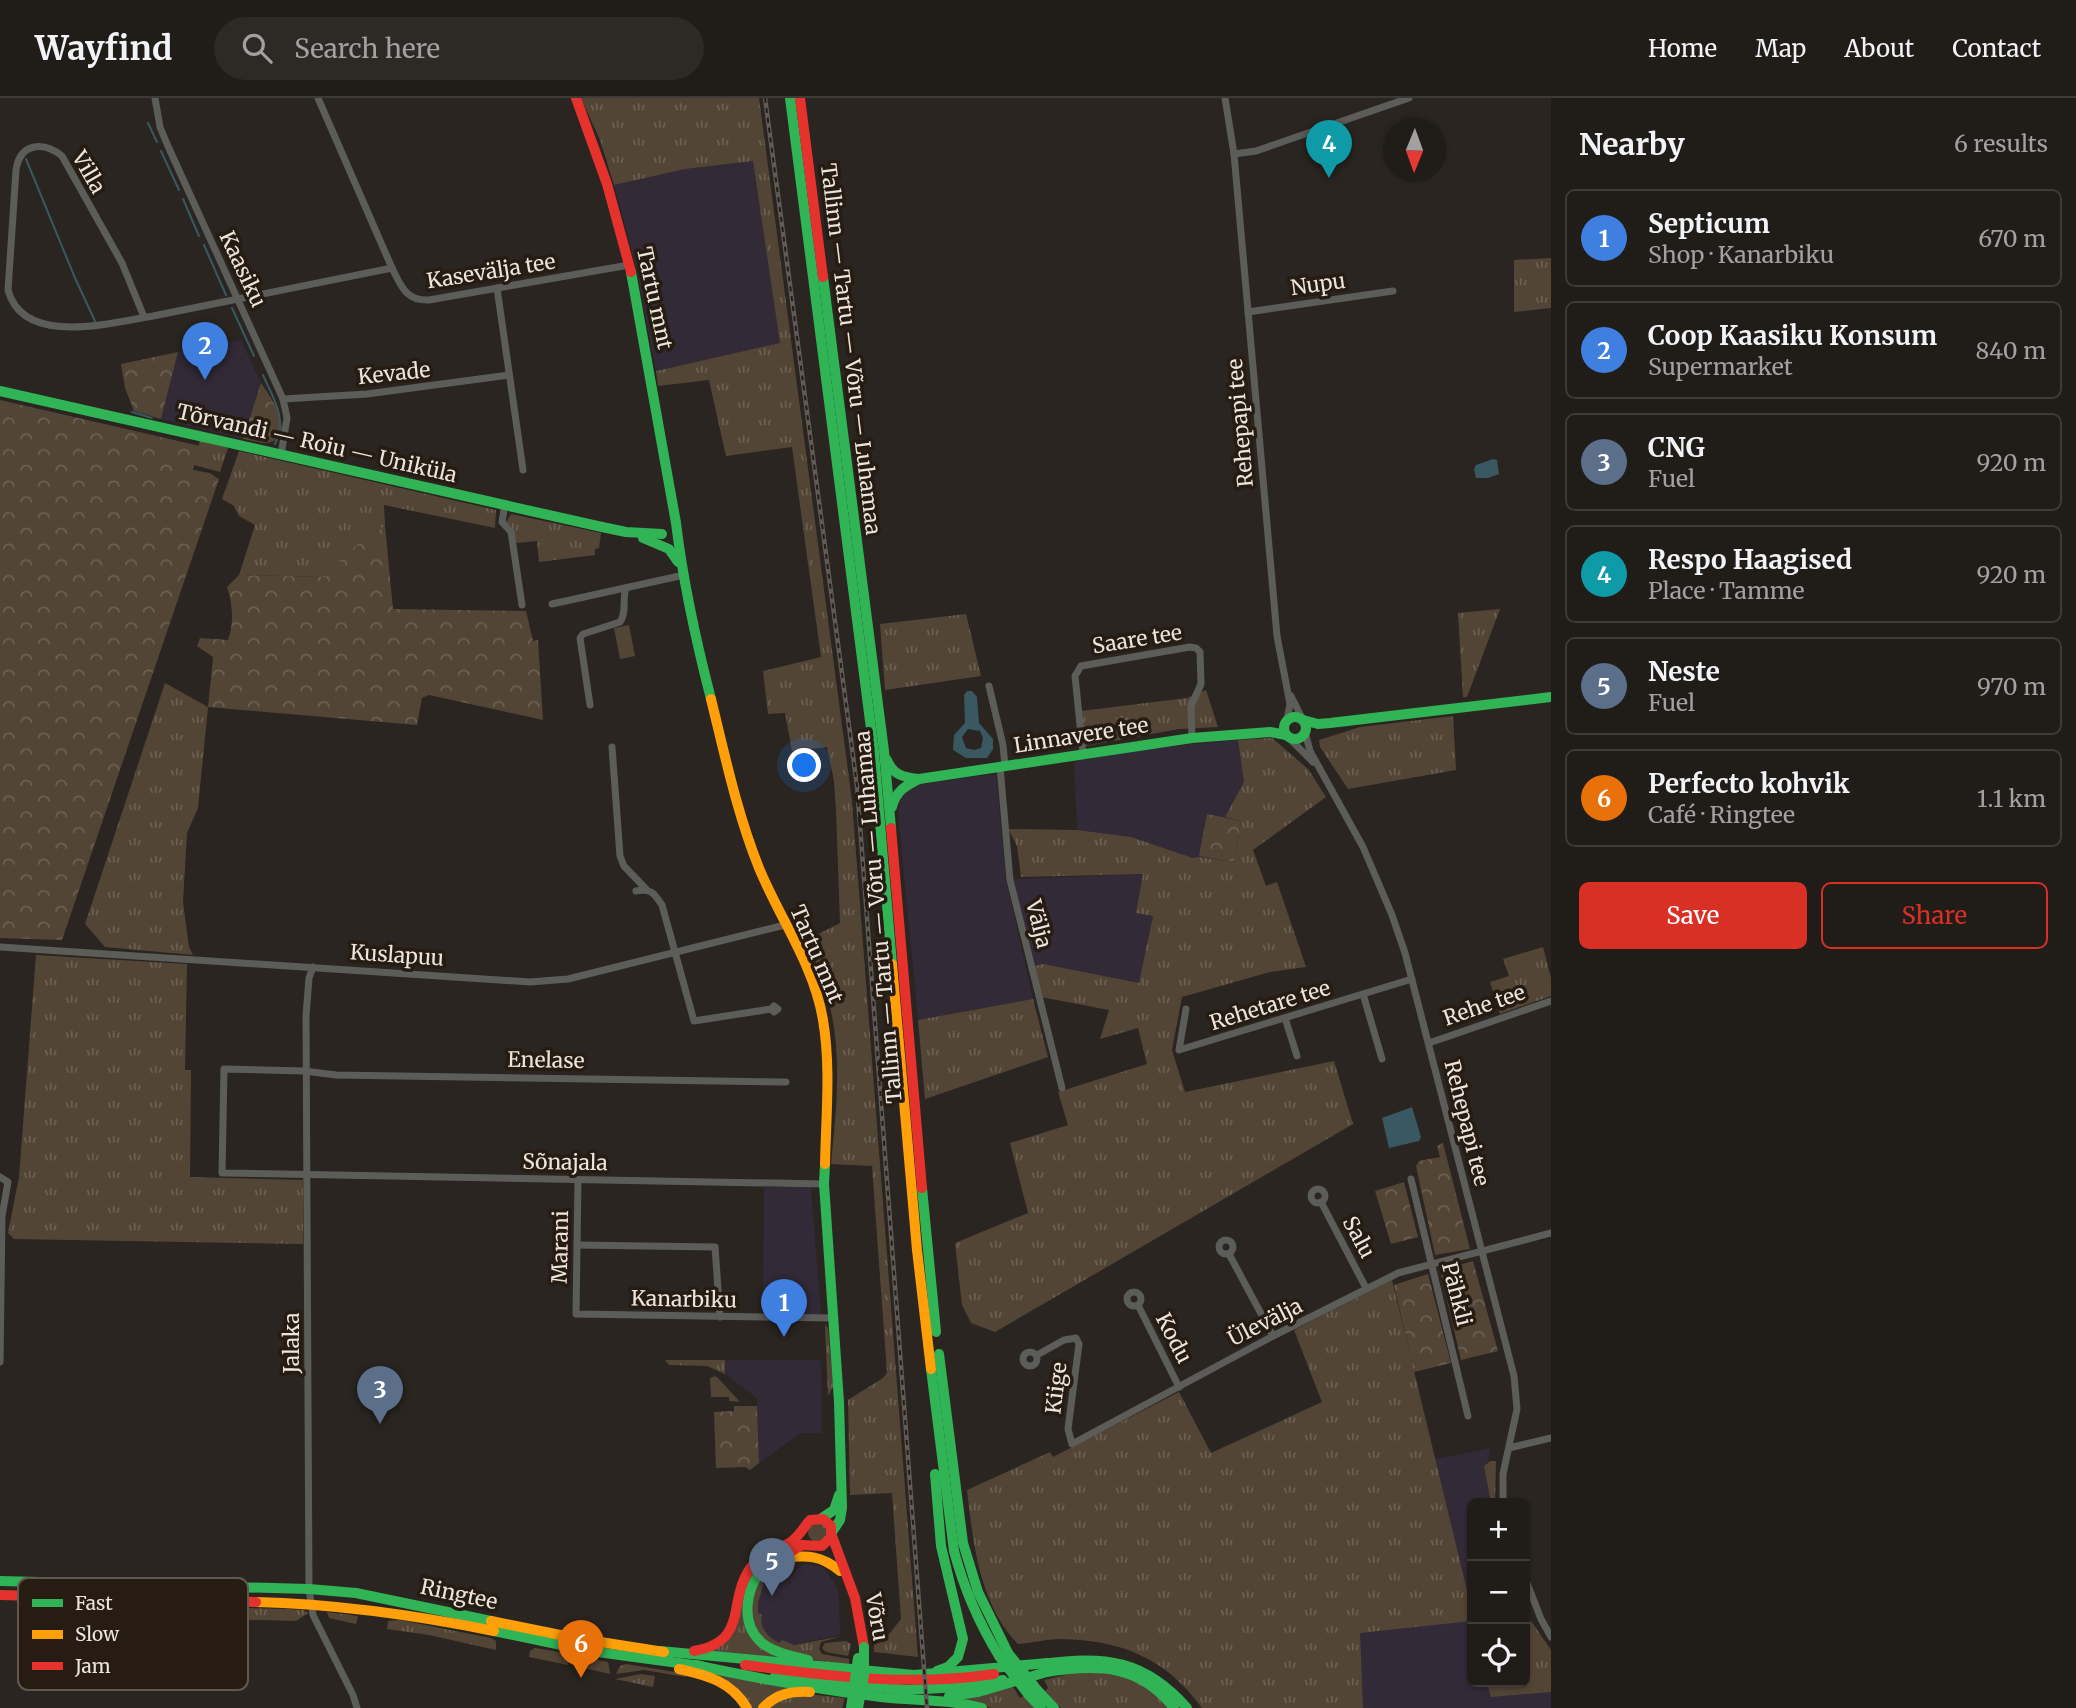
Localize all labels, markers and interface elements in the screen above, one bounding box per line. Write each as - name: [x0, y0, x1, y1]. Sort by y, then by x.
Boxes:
- search box: [214, 17, 704, 80]
- text: Wayfind: [35, 28, 172, 69]
- icon: search: [238, 29, 276, 67]
- text: Search here: [294, 32, 440, 65]
- text: Home: [1648, 33, 1717, 64]
- text: Map: [1755, 33, 1806, 64]
- text: About: [1844, 33, 1914, 64]
- text: Contact: [1952, 33, 2041, 64]
- north arrow: [1383, 119, 1446, 182]
- pin: 4: [1306, 120, 1352, 178]
- text: Nearby: [1579, 125, 1685, 163]
- text: 6 results: [1954, 129, 2048, 158]
- street label: Villa: [66, 145, 112, 198]
- street label: Tallinn — Tartu — Võru — Luhamaa: [815, 162, 887, 536]
- text: Septicum: [1648, 207, 1770, 240]
- text: 1: [1599, 224, 1609, 253]
- text: 670 m: [1978, 224, 2046, 253]
- street label: Kaasiku: [214, 227, 272, 311]
- text: Shop · Kanarbiku: [1648, 240, 1834, 269]
- street label: Tartu mnt: [631, 244, 679, 352]
- street label: Kasevälja tee: [425, 248, 557, 294]
- street label: Nupu: [1289, 267, 1347, 301]
- text: Coop Kaasiku Konsum: [1648, 319, 1937, 352]
- pin: 2: [182, 322, 228, 380]
- text: 2: [1597, 336, 1611, 365]
- text: 840 m: [1975, 336, 2046, 365]
- text: Supermarket: [1648, 352, 1793, 381]
- street label: Kevade: [356, 356, 432, 390]
- street label: Rehepapi tee: [1221, 358, 1259, 488]
- street label: Tõrvandi — Roiu — Uniküla: [174, 398, 460, 488]
- text: CNG: [1648, 431, 1705, 464]
- text: 3: [1597, 448, 1611, 477]
- text: 920 m: [1976, 448, 2046, 477]
- text: Fuel: [1648, 464, 1695, 493]
- text: Respo Haagised: [1648, 543, 1852, 576]
- text: 4: [1597, 560, 1611, 589]
- text: 920 m: [1976, 560, 2046, 589]
- text: Place · Tamme: [1648, 576, 1805, 605]
- street label: Saare tee: [1090, 619, 1184, 659]
- text: Neste: [1648, 655, 1720, 688]
- text: 5: [1597, 672, 1611, 701]
- text: 970 m: [1977, 672, 2046, 701]
- text: Fuel: [1648, 688, 1695, 717]
- street label: Linnavere tee: [1012, 711, 1150, 759]
- street label: Tallinn — Tartu — Võru — Luhamaa: [848, 729, 908, 1105]
- your location: [787, 748, 821, 782]
- text: Perfecto kohvik: [1648, 767, 1850, 800]
- text: 6: [1597, 784, 1611, 813]
- text: 1.1 km: [1977, 784, 2046, 813]
- text: Café · Ringtee: [1648, 800, 1795, 829]
- button: Save: [1579, 882, 1807, 949]
- button: Share: [1821, 882, 2048, 949]
- street label: Välja: [1020, 896, 1058, 951]
- street label: Tartu mnt: [784, 901, 850, 1007]
- street label: Kuslapuu: [349, 938, 445, 972]
- street label: Rehetare tee: [1206, 974, 1334, 1036]
- street label: Rehe tee: [1439, 978, 1529, 1032]
- street label: Enelase: [507, 1046, 585, 1074]
- street label: Rehepapi tee: [1438, 1057, 1496, 1189]
- street label: Sõnajala: [522, 1148, 608, 1176]
- street label: Marani: [546, 1210, 574, 1284]
- street label: Salu: [1337, 1211, 1381, 1263]
- street label: Pähkli: [1436, 1259, 1478, 1329]
- pin: 1: [761, 1279, 807, 1337]
- street label: Kanarbiku: [631, 1285, 737, 1313]
- street label: Ülevälja: [1223, 1292, 1307, 1352]
- street label: Kodu: [1150, 1308, 1198, 1368]
- street label: Jalaka: [278, 1313, 305, 1374]
- street label: Kiige: [1039, 1361, 1073, 1415]
- pin: 3: [357, 1366, 403, 1424]
- map controls: [1467, 1498, 1530, 1687]
- button: +: [1467, 1498, 1530, 1561]
- pin: 5: [749, 1538, 795, 1596]
- button: −: [1467, 1561, 1530, 1624]
- street label: Ringtee: [418, 1573, 500, 1615]
- legend: [18, 1578, 248, 1690]
- street label: Võru: [859, 1590, 894, 1643]
- text: Fast: [75, 1591, 113, 1615]
- pin: 6: [558, 1620, 604, 1678]
- text: Slow: [75, 1622, 120, 1646]
- button: locate: [1467, 1624, 1530, 1687]
- text: Jam: [74, 1654, 111, 1678]

